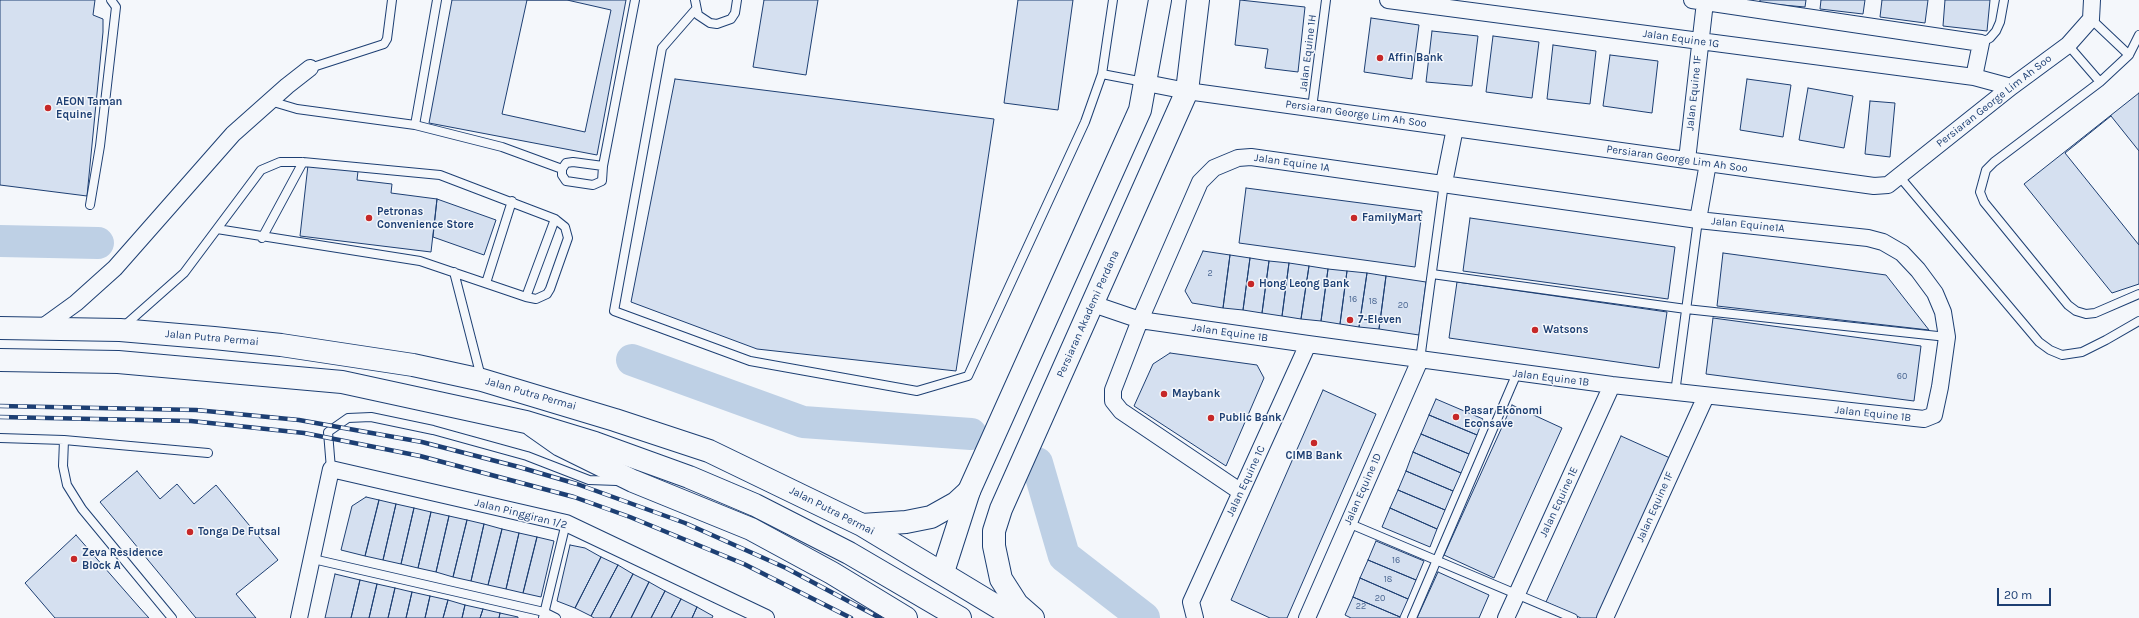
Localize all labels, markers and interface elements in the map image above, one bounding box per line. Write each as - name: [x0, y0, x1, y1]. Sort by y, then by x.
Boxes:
- street label: Jalan Equine 1H: [1297, 14, 1319, 92]
- street label: Jalan Equine 1G: [1642, 27, 1720, 51]
- place label: Affin Bank: [1388, 51, 1443, 65]
- street label: Persiaran George Lim Ah Soo: [1934, 52, 2054, 150]
- marker: Affin Bank: [1375, 53, 1385, 63]
- street label: Jalan Equine 1F: [1683, 55, 1705, 131]
- place label: AEON Taman Equine: [56, 95, 122, 121]
- street label: Persiaran George Lim Ah Soo: [1284, 98, 1428, 130]
- marker: AEON Taman Equine: [43, 103, 53, 113]
- street label: Persiaran George Lim Ah Soo: [1605, 143, 1749, 175]
- street label: Jalan Equine 1A: [1253, 151, 1331, 175]
- place label: Petronas Convenience Store: [377, 205, 474, 231]
- place label: FamilyMart: [1362, 211, 1422, 225]
- marker: Petronas Convenience Store: [364, 213, 374, 223]
- marker: FamilyMart: [1349, 213, 1359, 223]
- street label: Jalan Equine1A: [1711, 215, 1785, 235]
- street label: Persiaran Akademi Perdana: [1054, 248, 1122, 380]
- house number: 2: [1207, 268, 1213, 278]
- place label: Hong Leong Bank: [1259, 277, 1349, 291]
- marker: Hong Leong Bank: [1246, 279, 1256, 289]
- house number: 16: [1349, 294, 1357, 304]
- house number: 18: [1369, 296, 1377, 306]
- house number: 20: [1398, 300, 1408, 310]
- place label: 7-Eleven: [1358, 313, 1402, 327]
- marker: 7-Eleven: [1345, 315, 1355, 325]
- street label: Jalan Equine 1B: [1191, 321, 1269, 345]
- place label: Watsons: [1543, 323, 1588, 337]
- marker: Watsons: [1530, 325, 1540, 335]
- street label: Jalan Putra Permai: [165, 327, 259, 349]
- street label: Jalan Equine 1B: [1512, 367, 1590, 389]
- house number: 60: [1897, 371, 1907, 381]
- street label: Jalan Putra Permai: [484, 375, 578, 413]
- place label: Maybank: [1172, 387, 1220, 401]
- marker: Maybank: [1159, 389, 1169, 399]
- street label: Jalan Equine 1B: [1834, 403, 1912, 425]
- place label: Pasar Ekonomi Econsave: [1464, 404, 1542, 430]
- place label: Public Bank: [1219, 411, 1282, 425]
- marker: Pasar Ekonomi Econsave: [1451, 412, 1461, 422]
- marker: Public Bank: [1206, 413, 1216, 423]
- marker: CIMB Bank: [1309, 438, 1319, 448]
- street label: Jalan Equine 1C: [1224, 443, 1268, 519]
- place label: CIMB Bank: [1286, 449, 1342, 463]
- street label: Jalan Equine 1D: [1341, 451, 1385, 527]
- street label: Jalan Equine 1E: [1537, 465, 1581, 539]
- street label: Jalan Equine 1F: [1634, 470, 1676, 544]
- street label: Jalan Putra Permai: [787, 484, 877, 538]
- street label: Jalan Pinggiran 1/2: [473, 496, 569, 532]
- place label: Tonga De Futsal: [198, 525, 280, 539]
- marker: Tonga De Futsal: [185, 527, 195, 537]
- place label: Zeva Residence Block A: [82, 546, 163, 572]
- marker: Zeva Residence Block A: [69, 554, 79, 564]
- house number: 16: [1392, 555, 1400, 565]
- house number: 18: [1384, 574, 1392, 584]
- scale bar: [1999, 580, 2053, 606]
- text: 20 m: [2004, 588, 2032, 602]
- house number: 20: [1375, 593, 1385, 603]
- house number: 22: [1356, 601, 1366, 611]

